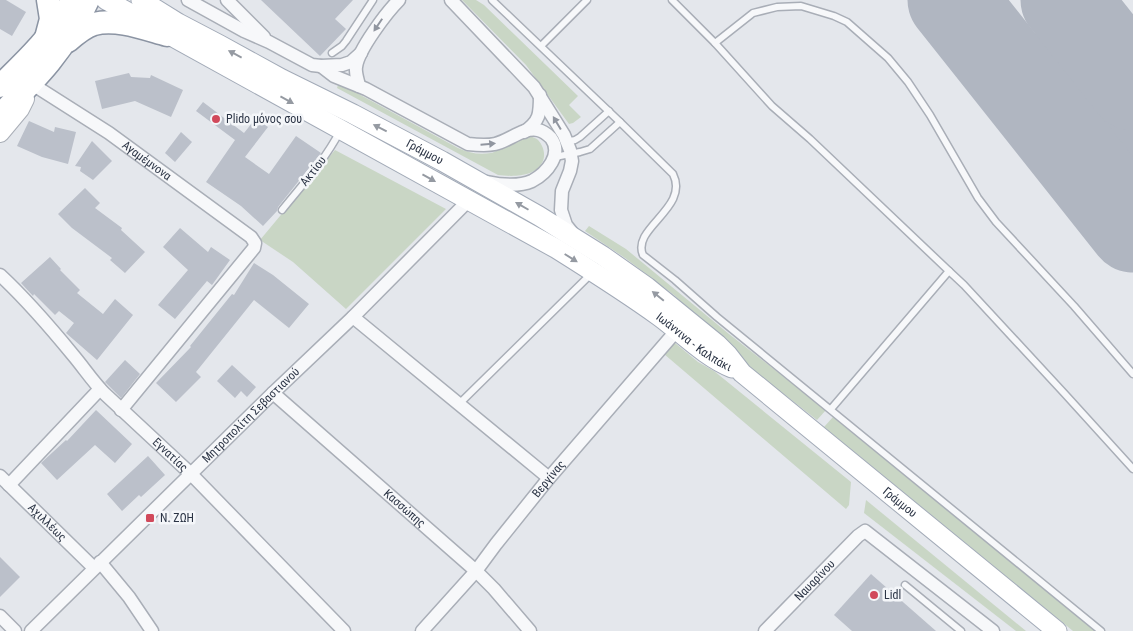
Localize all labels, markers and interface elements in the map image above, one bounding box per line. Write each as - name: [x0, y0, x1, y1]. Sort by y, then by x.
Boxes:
- one-way arrow: [373, 18, 383, 32]
- one-way arrow: [228, 50, 243, 58]
- one-way arrow: [279, 96, 294, 104]
- place label: Plido μόνος σου: [226, 112, 302, 126]
- marker: Plido μόνος σου: [210, 113, 222, 125]
- one-way arrow: [552, 116, 561, 129]
- one-way arrow: [373, 124, 387, 132]
- street label: Γράμμου: [404, 136, 446, 168]
- street label: Αγαμέμνονα: [119, 138, 174, 183]
- one-way arrow: [480, 140, 496, 148]
- street label: Ακτίου: [297, 153, 329, 189]
- one-way arrow: [422, 174, 436, 182]
- one-way arrow: [516, 202, 529, 211]
- one-way arrow: [564, 253, 577, 263]
- one-way arrow: [651, 290, 664, 301]
- street label: Ιωάννινα - Καλπάκι: [654, 310, 734, 374]
- street label: Μητροπολίτη Σεβαστιανού: [199, 365, 302, 466]
- street label: Εγνατίας: [150, 435, 191, 475]
- street label: Βεργίνας: [529, 457, 568, 500]
- street label: Γράμμου: [880, 484, 920, 521]
- street label: Κασσώπης: [381, 486, 429, 531]
- street label: Αχιλλέως: [25, 500, 70, 544]
- place label: Ν. ΖΩΗ: [160, 511, 194, 525]
- marker: Ν. ΖΩΗ: [144, 512, 156, 524]
- street label: Ναυαρίνου: [792, 557, 838, 604]
- place label: Lidl: [884, 588, 901, 602]
- marker: Lidl: [868, 589, 880, 601]

